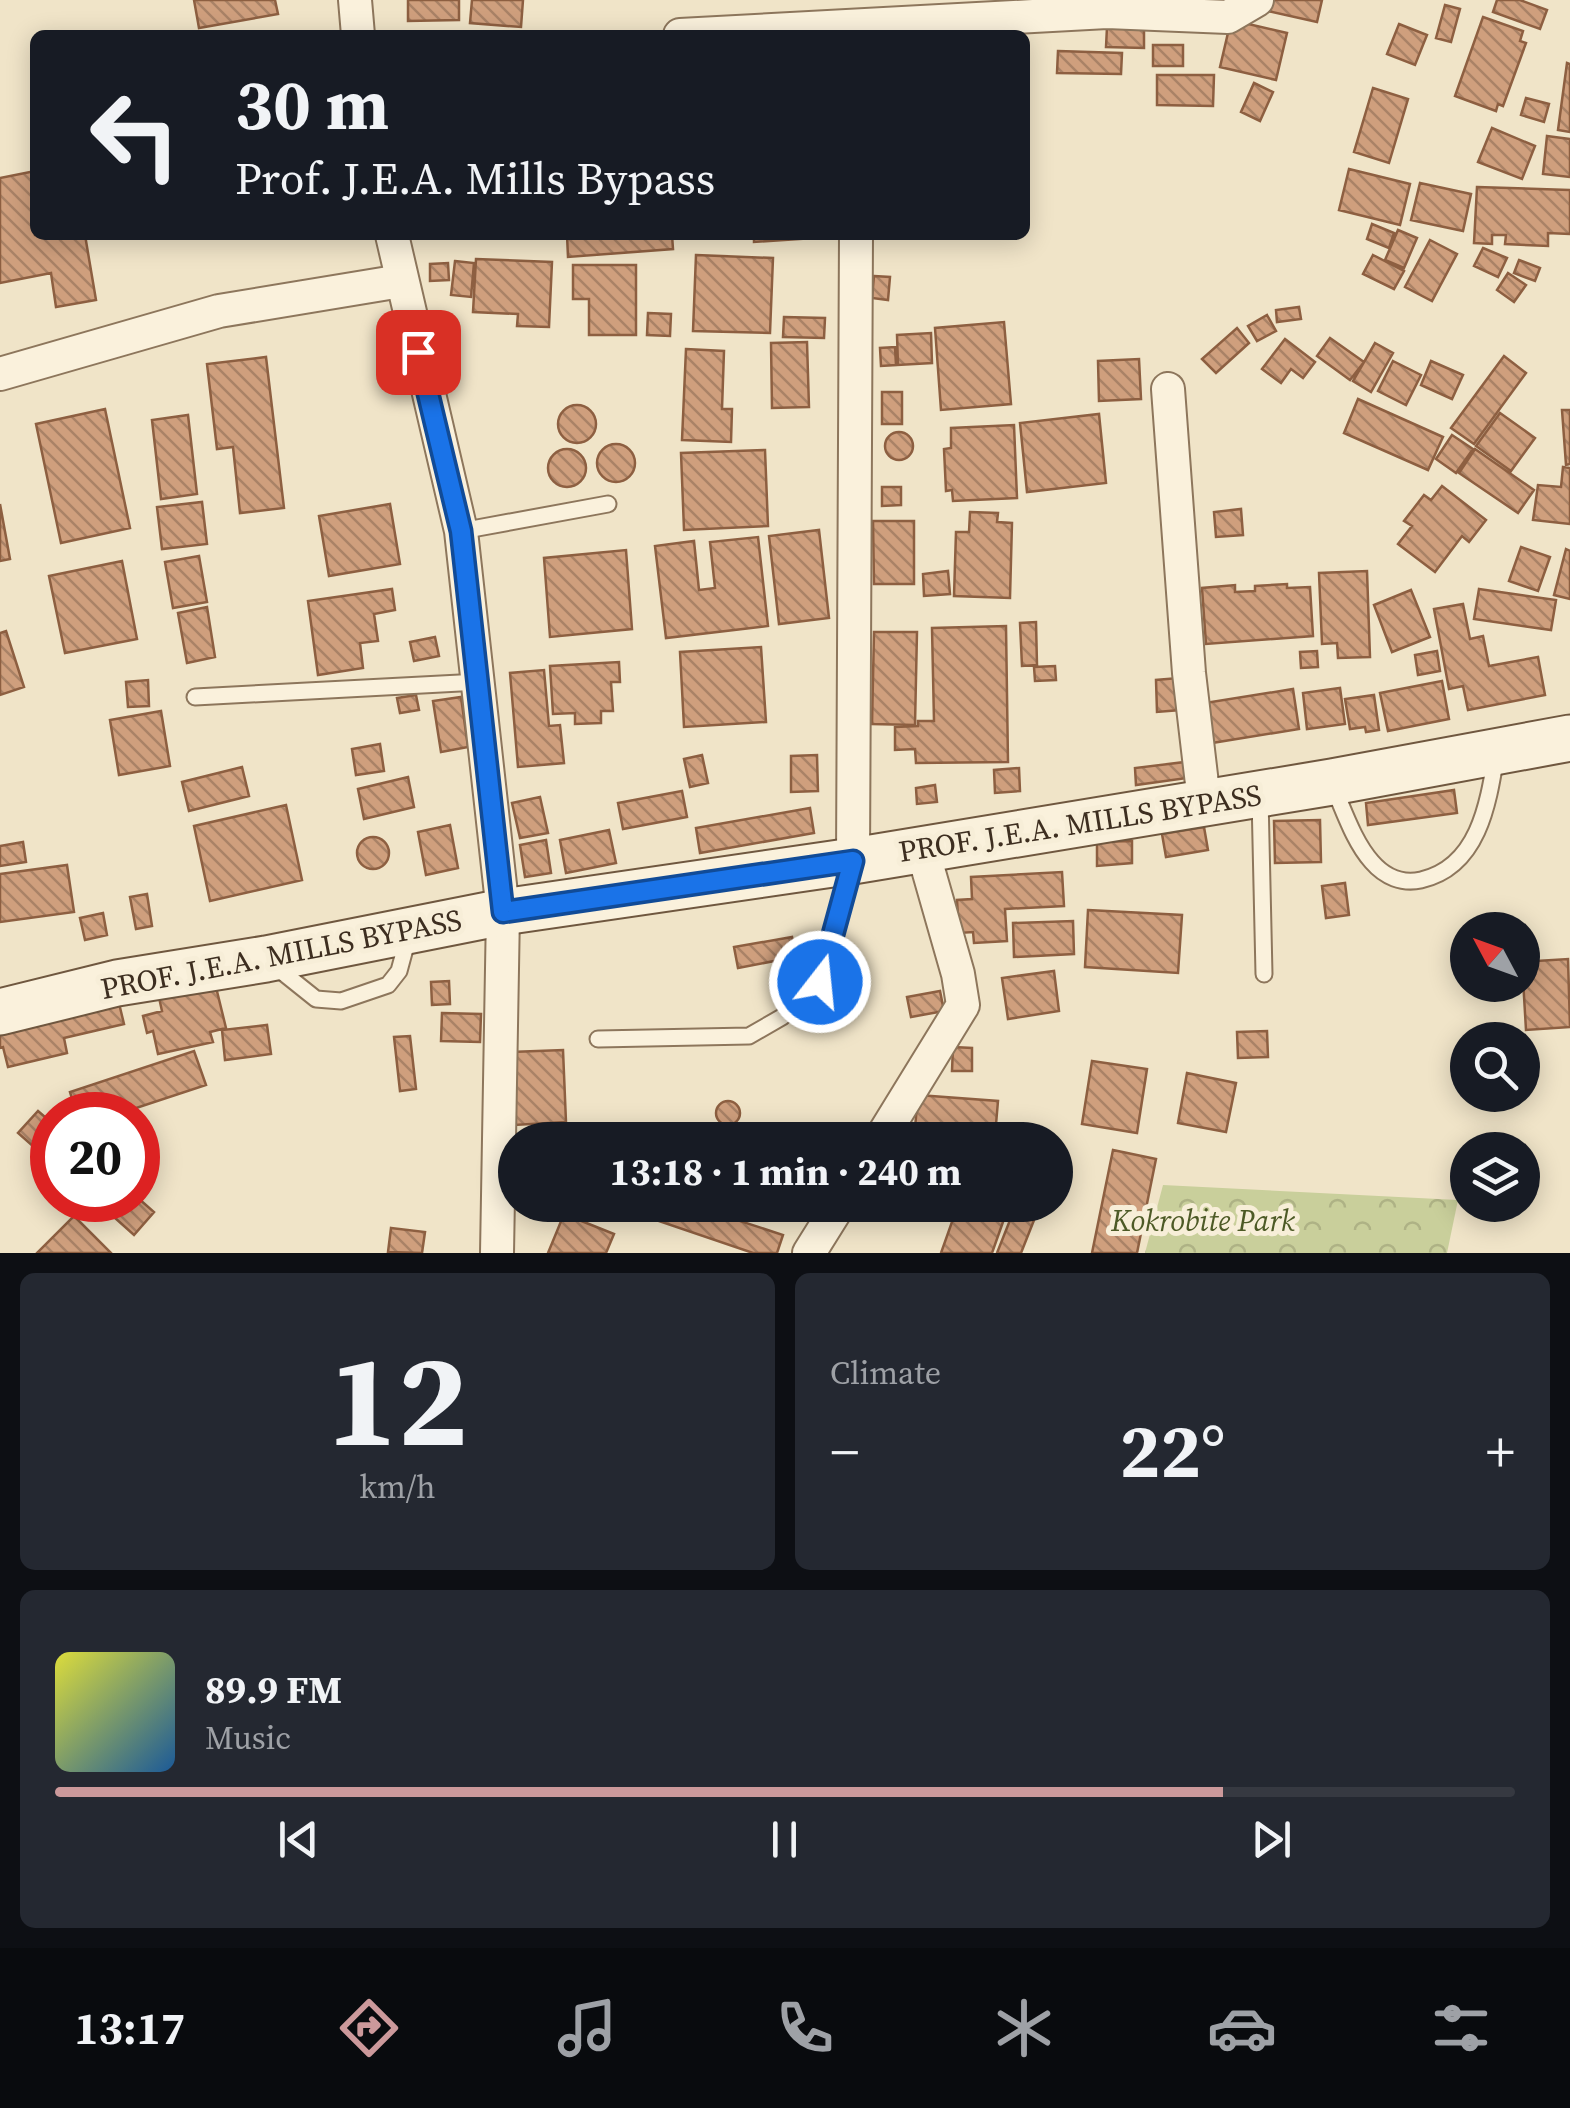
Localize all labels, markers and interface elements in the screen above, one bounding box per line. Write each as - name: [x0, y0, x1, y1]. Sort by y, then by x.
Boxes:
- text: 30 m: [235, 56, 389, 152]
- icon: left: [70, 70, 200, 200]
- text: Prof. J.E.A. Mills Bypass: [235, 147, 715, 209]
- pin: [376, 310, 461, 395]
- icon: arrive: [391, 325, 446, 380]
- street label: PROF. J.E.A. MILLS BYPASS: [896, 774, 1264, 872]
- street label: PROF. J.E.A. MILLS BYPASS: [97, 899, 465, 1009]
- north arrow: [1450, 912, 1540, 1002]
- map controls: [1450, 912, 1540, 1222]
- position arrow: [768, 930, 872, 1034]
- button: search: [1450, 1022, 1540, 1112]
- speed limit sign: 20: [30, 1092, 160, 1222]
- button: layers: [1450, 1132, 1540, 1222]
- text: 13:18 · 1 min · 240 m: [609, 1146, 962, 1198]
- park label: Kokrobite Park: [1110, 1200, 1296, 1241]
- text: 12: [327, 1310, 468, 1489]
- text: Climate: [830, 1351, 941, 1395]
- text: 22°: [1120, 1399, 1225, 1502]
- text: −: [830, 1414, 859, 1489]
- text: +: [1486, 1414, 1515, 1489]
- text: km/h: [359, 1465, 436, 1509]
- text: 89.9 FM: [205, 1664, 342, 1716]
- text: Music: [205, 1716, 291, 1760]
- icon: previous: [271, 1812, 326, 1867]
- icon: pause: [757, 1812, 812, 1867]
- icon: next: [1244, 1812, 1299, 1867]
- icon: directions: [334, 1993, 404, 2063]
- icon: music: [552, 1993, 622, 2063]
- icon: phone: [770, 1993, 840, 2063]
- icon: climate: [989, 1993, 1059, 2063]
- icon: car: [1207, 1993, 1277, 2063]
- icon: filters: [1426, 1993, 1496, 2063]
- text: 13:17: [74, 1997, 185, 2059]

